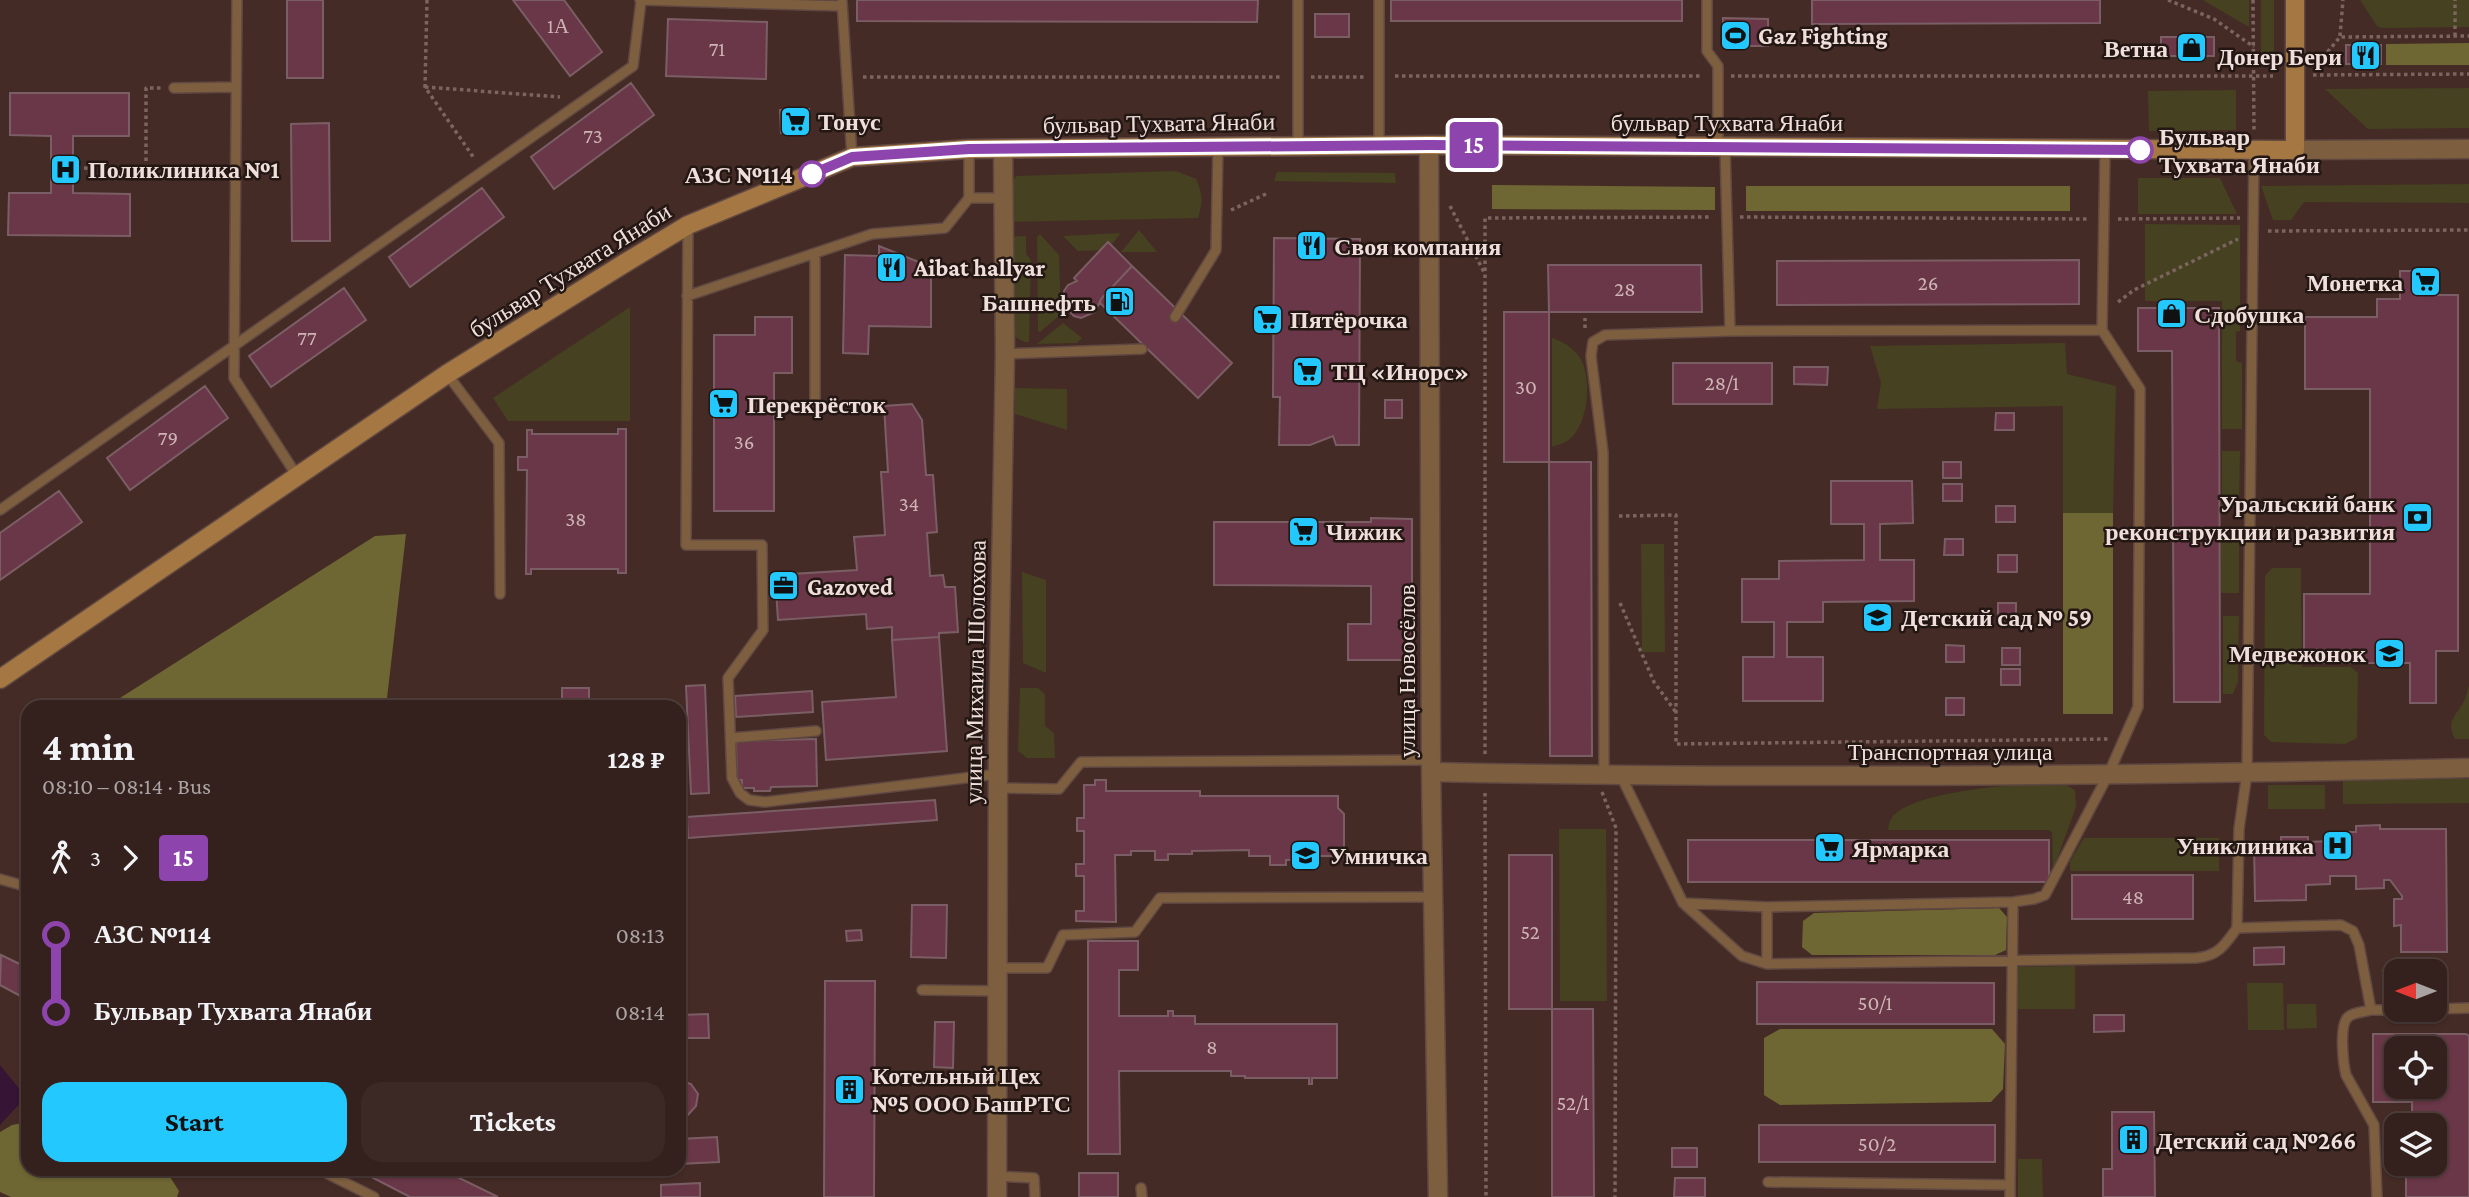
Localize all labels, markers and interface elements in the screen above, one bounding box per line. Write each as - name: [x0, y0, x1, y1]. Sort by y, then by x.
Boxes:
- house number: 1А: [547, 14, 570, 38]
- sports icon: Gaz Fighting: [1718, 18, 1752, 52]
- place label: Gaz Fighting: [1758, 22, 1888, 49]
- shop icon: Ветна: [2174, 31, 2208, 65]
- place label: Ветна: [2104, 35, 2168, 62]
- house number: 71: [709, 37, 725, 61]
- restaurant icon: Донер Бери: [2348, 39, 2382, 73]
- place label: Донер Бери: [2217, 43, 2342, 70]
- supermarket icon: Тонус: [778, 104, 812, 138]
- street label: бульвар Тухвата Янаби: [1043, 107, 1276, 139]
- place label: Тонус: [818, 108, 881, 135]
- street label: бульвар Тухвата Янаби: [1611, 109, 1843, 136]
- line badge: 15: [1442, 122, 1506, 168]
- place label: Бульвар Тухвата Янаби: [2159, 123, 2320, 178]
- house number: 73: [583, 124, 603, 148]
- text: 15: [1464, 131, 1484, 158]
- marker: Бульвар Тухвата Янаби: [2127, 137, 2153, 163]
- hospital icon: Поликлиника №1: [48, 152, 82, 186]
- place label: Поликлиника №1: [88, 156, 279, 183]
- place label: АЗС №114: [685, 161, 793, 188]
- marker: АЗС №114: [799, 161, 825, 187]
- street label: бульвар Тухвата Янаби: [464, 197, 676, 343]
- restaurant icon: Своя компания: [1294, 229, 1328, 263]
- place label: Своя компания: [1334, 233, 1501, 260]
- restaurant icon: Aibat hallyar: [874, 250, 908, 284]
- place label: Aibat hallyar: [913, 254, 1046, 281]
- supermarket icon: Монетка: [2409, 265, 2443, 299]
- place label: Монетка: [2307, 269, 2403, 296]
- house number: 26: [1918, 271, 1938, 295]
- house number: 28: [1614, 277, 1636, 301]
- fuel station icon: Башнефть: [1102, 285, 1136, 319]
- place label: Башнефть: [982, 289, 1096, 316]
- shop icon: Сдобушка: [2154, 297, 2188, 331]
- place label: Сдобушка: [2194, 301, 2304, 328]
- supermarket icon: Пятёрочка: [1250, 302, 1284, 336]
- place label: Пятёрочка: [1290, 306, 1408, 333]
- house number: 77: [297, 326, 317, 350]
- supermarket icon: ТЦ «Инорс»: [1291, 354, 1325, 388]
- place label: ТЦ «Инорс»: [1331, 358, 1469, 385]
- house number: 28/1: [1705, 371, 1739, 395]
- house number: 30: [1515, 375, 1537, 399]
- supermarket icon: Перекрёсток: [707, 387, 741, 421]
- place label: Перекрёсток: [747, 391, 886, 418]
- house number: 79: [158, 426, 178, 450]
- house number: 36: [734, 430, 754, 454]
- place label: Уральский банк реконструкции и развития: [2105, 490, 2395, 545]
- house number: 34: [899, 492, 919, 516]
- bank icon: Уральский банк реконструкции и развития: [2401, 500, 2435, 534]
- house number: 38: [565, 507, 587, 531]
- supermarket icon: Чижик: [1286, 514, 1320, 548]
- place label: Чижик: [1326, 518, 1403, 545]
- street label: улица Михаила Шолохова: [959, 539, 991, 804]
- office icon: Gazoved: [767, 569, 801, 603]
- place label: Gazoved: [807, 573, 893, 600]
- street label: улица Новосёлов: [1393, 584, 1420, 758]
- school or university icon: Детский сад № 59: [1861, 600, 1895, 634]
- place label: Детский сад № 59: [1901, 604, 2092, 631]
- school or university icon: Медвежонок: [2372, 636, 2406, 670]
- place label: Медвежонок: [2229, 640, 2366, 667]
- text: 4 min: [42, 726, 135, 768]
- street label: Транспортная улица: [1847, 738, 2053, 765]
- text: 128 ₽: [607, 745, 665, 774]
- text: 08:10 – 08:14 · Bus: [42, 773, 211, 799]
- hospital icon: Униклиника: [2320, 828, 2354, 862]
- supermarket icon: Ярмарка: [1812, 831, 1846, 865]
- place label: Униклиника: [2176, 832, 2314, 859]
- place label: Ярмарка: [1852, 835, 1949, 862]
- school or university icon: Умничка: [1289, 838, 1323, 872]
- icon: walk: [42, 839, 80, 877]
- icon: forward: [111, 839, 149, 877]
- place label: Умничка: [1329, 842, 1428, 869]
- text: 15: [173, 844, 194, 871]
- text: 3: [90, 845, 101, 871]
- house number: 48: [2122, 885, 2144, 909]
- text: АЗС №114: [94, 920, 211, 949]
- house number: 52: [1520, 920, 1540, 944]
- text: 08:13: [616, 922, 665, 948]
- north arrow: [2384, 959, 2446, 1022]
- map controls: [2384, 959, 2447, 1176]
- house number: 50/1: [1858, 991, 1892, 1015]
- text: Бульвар Тухвата Янаби: [94, 997, 372, 1026]
- text: 08:14: [615, 999, 665, 1025]
- house number: 8: [1206, 1035, 1218, 1059]
- button: locate: [2384, 1036, 2447, 1099]
- place label: Котельный Цех №5 ООО БашРТС: [872, 1062, 1071, 1117]
- building icon: Котельный Цех №5 ООО БашРТС: [832, 1072, 866, 1106]
- button: Start: [42, 1082, 347, 1162]
- button: Tickets: [361, 1082, 665, 1162]
- house number: 52/1: [1557, 1091, 1589, 1115]
- button: layers: [2384, 1113, 2447, 1176]
- building icon: Детский сад №266: [2116, 1123, 2150, 1157]
- place label: Детский сад №266: [2156, 1127, 2356, 1154]
- house number: 50/2: [1858, 1132, 1896, 1156]

